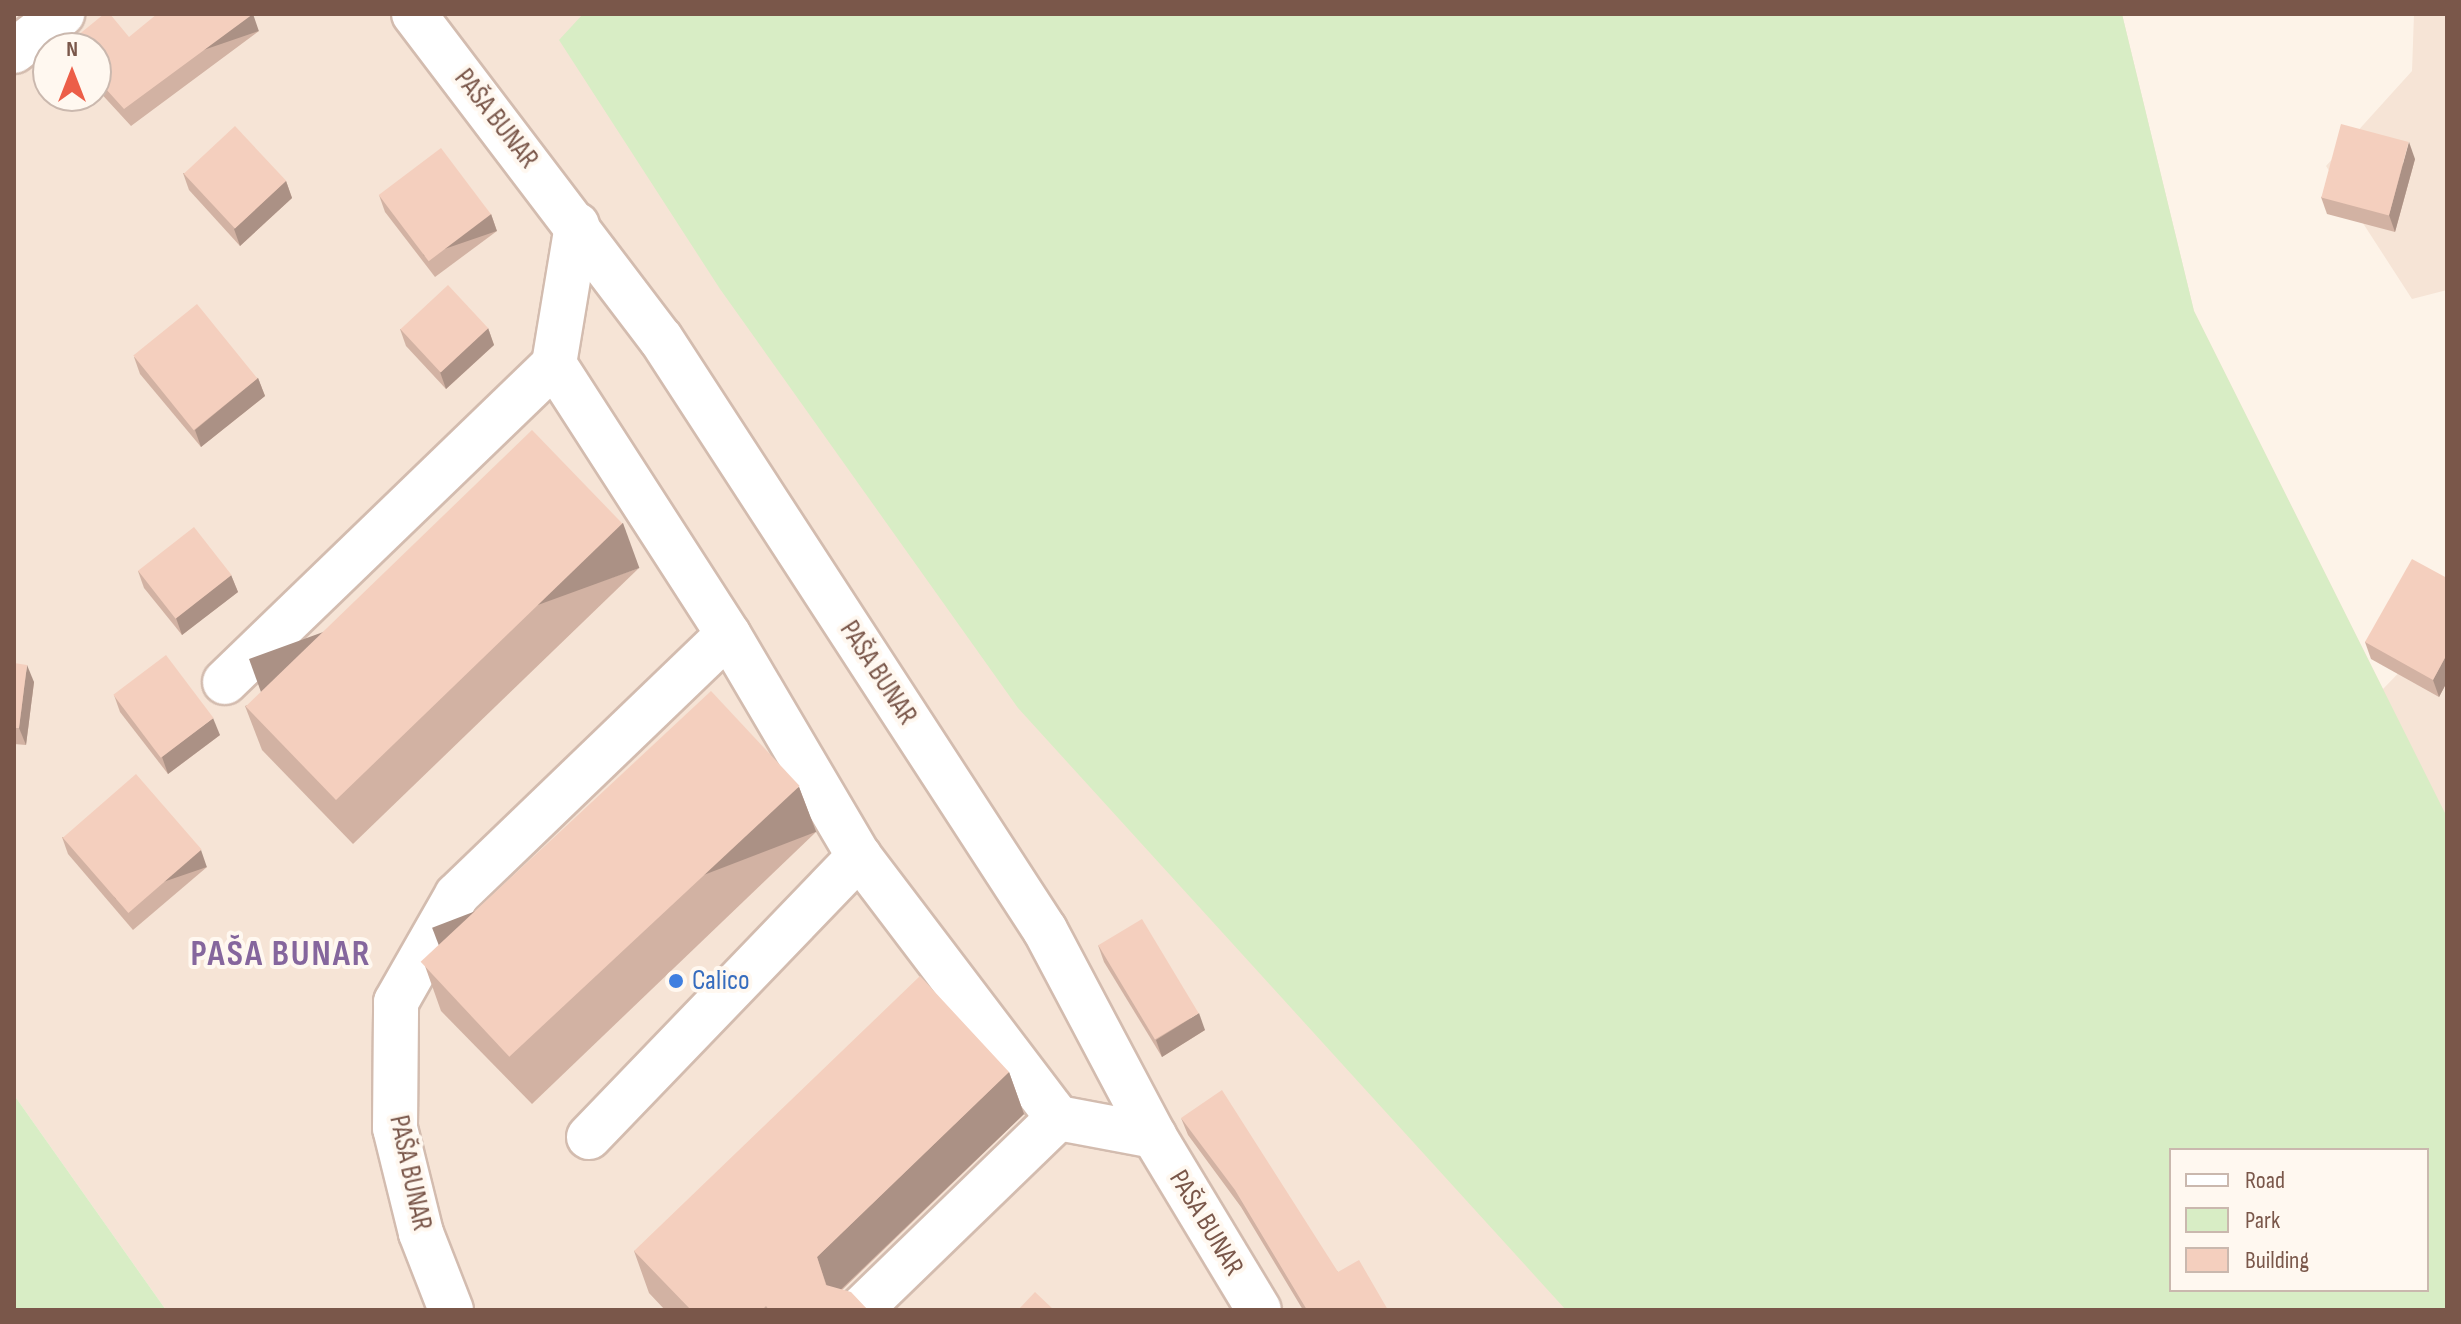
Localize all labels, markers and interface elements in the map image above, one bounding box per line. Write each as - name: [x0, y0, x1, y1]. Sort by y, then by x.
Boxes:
- north arrow: [32, 32, 112, 112]
- text: N: [66, 36, 78, 63]
- street label: PAŠA BUNAR: [447, 63, 545, 175]
- street label: PAŠA BUNAR: [832, 615, 924, 731]
- district label: PAŠA BUNAR: [191, 933, 371, 977]
- place label: Calico: [692, 964, 750, 998]
- marker: Calico: [667, 972, 685, 990]
- street label: PAŠA BUNAR: [381, 1112, 439, 1234]
- legend: [2169, 1148, 2429, 1292]
- street label: PAŠA BUNAR: [1161, 1164, 1251, 1282]
- text: Road: [2245, 1166, 2285, 1195]
- text: Park: [2245, 1206, 2280, 1235]
- text: Building: [2245, 1246, 2309, 1275]

